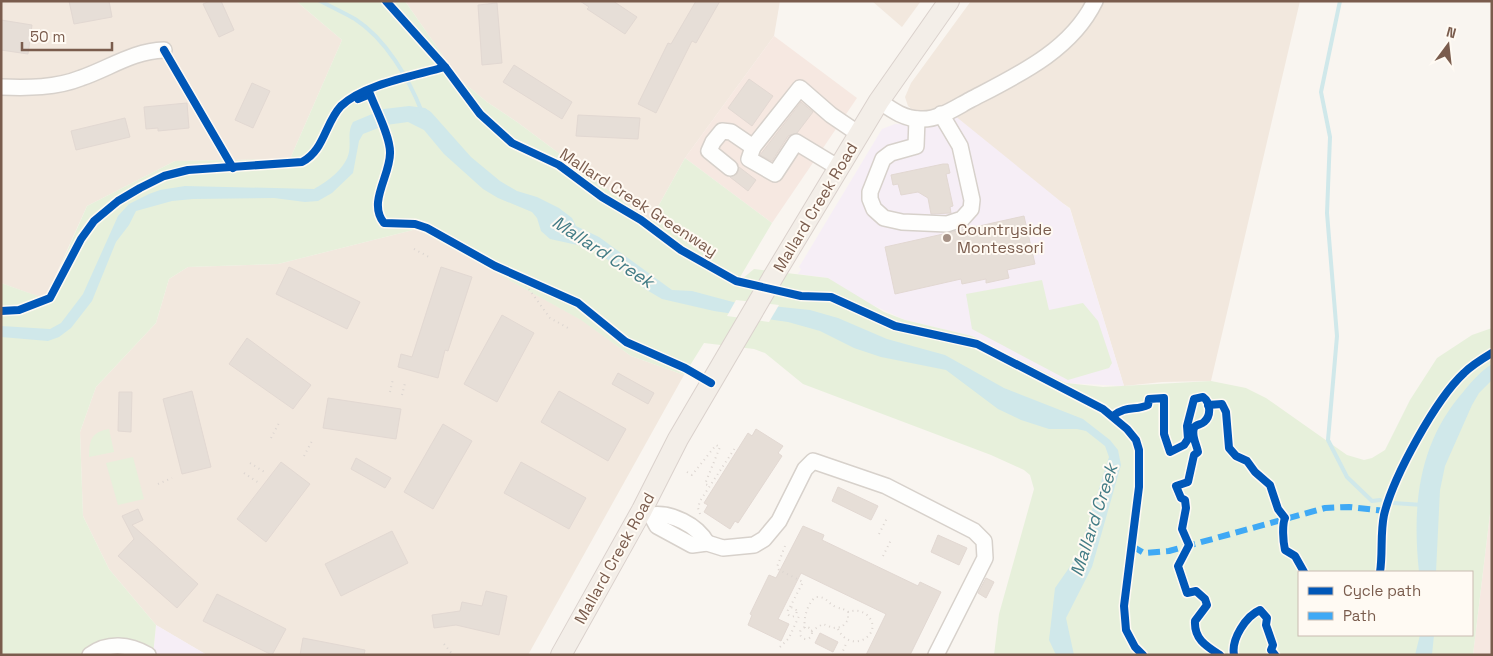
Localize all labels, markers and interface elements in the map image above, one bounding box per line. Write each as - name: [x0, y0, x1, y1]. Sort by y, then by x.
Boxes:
- scale bar: [22, 20, 112, 52]
- north arrow: [1423, 20, 1473, 70]
- text: N: [1444, 23, 1458, 42]
- text: 50 m: [30, 27, 65, 46]
- street label: Mallard Creek Road: [769, 139, 862, 276]
- street label: Mallard Creek Greenway: [556, 144, 722, 260]
- water label: Mallard Creek: [548, 211, 658, 293]
- place label: Countryside Montessori: [957, 219, 1052, 258]
- marker: Countryside Montessori: [941, 232, 953, 244]
- water label: Mallard Creek: [1065, 459, 1123, 579]
- street label: Mallard Creek Road: [570, 489, 659, 628]
- legend: [1298, 571, 1473, 636]
- text: Cycle path: [1343, 581, 1421, 600]
- text: Path: [1343, 606, 1376, 625]

